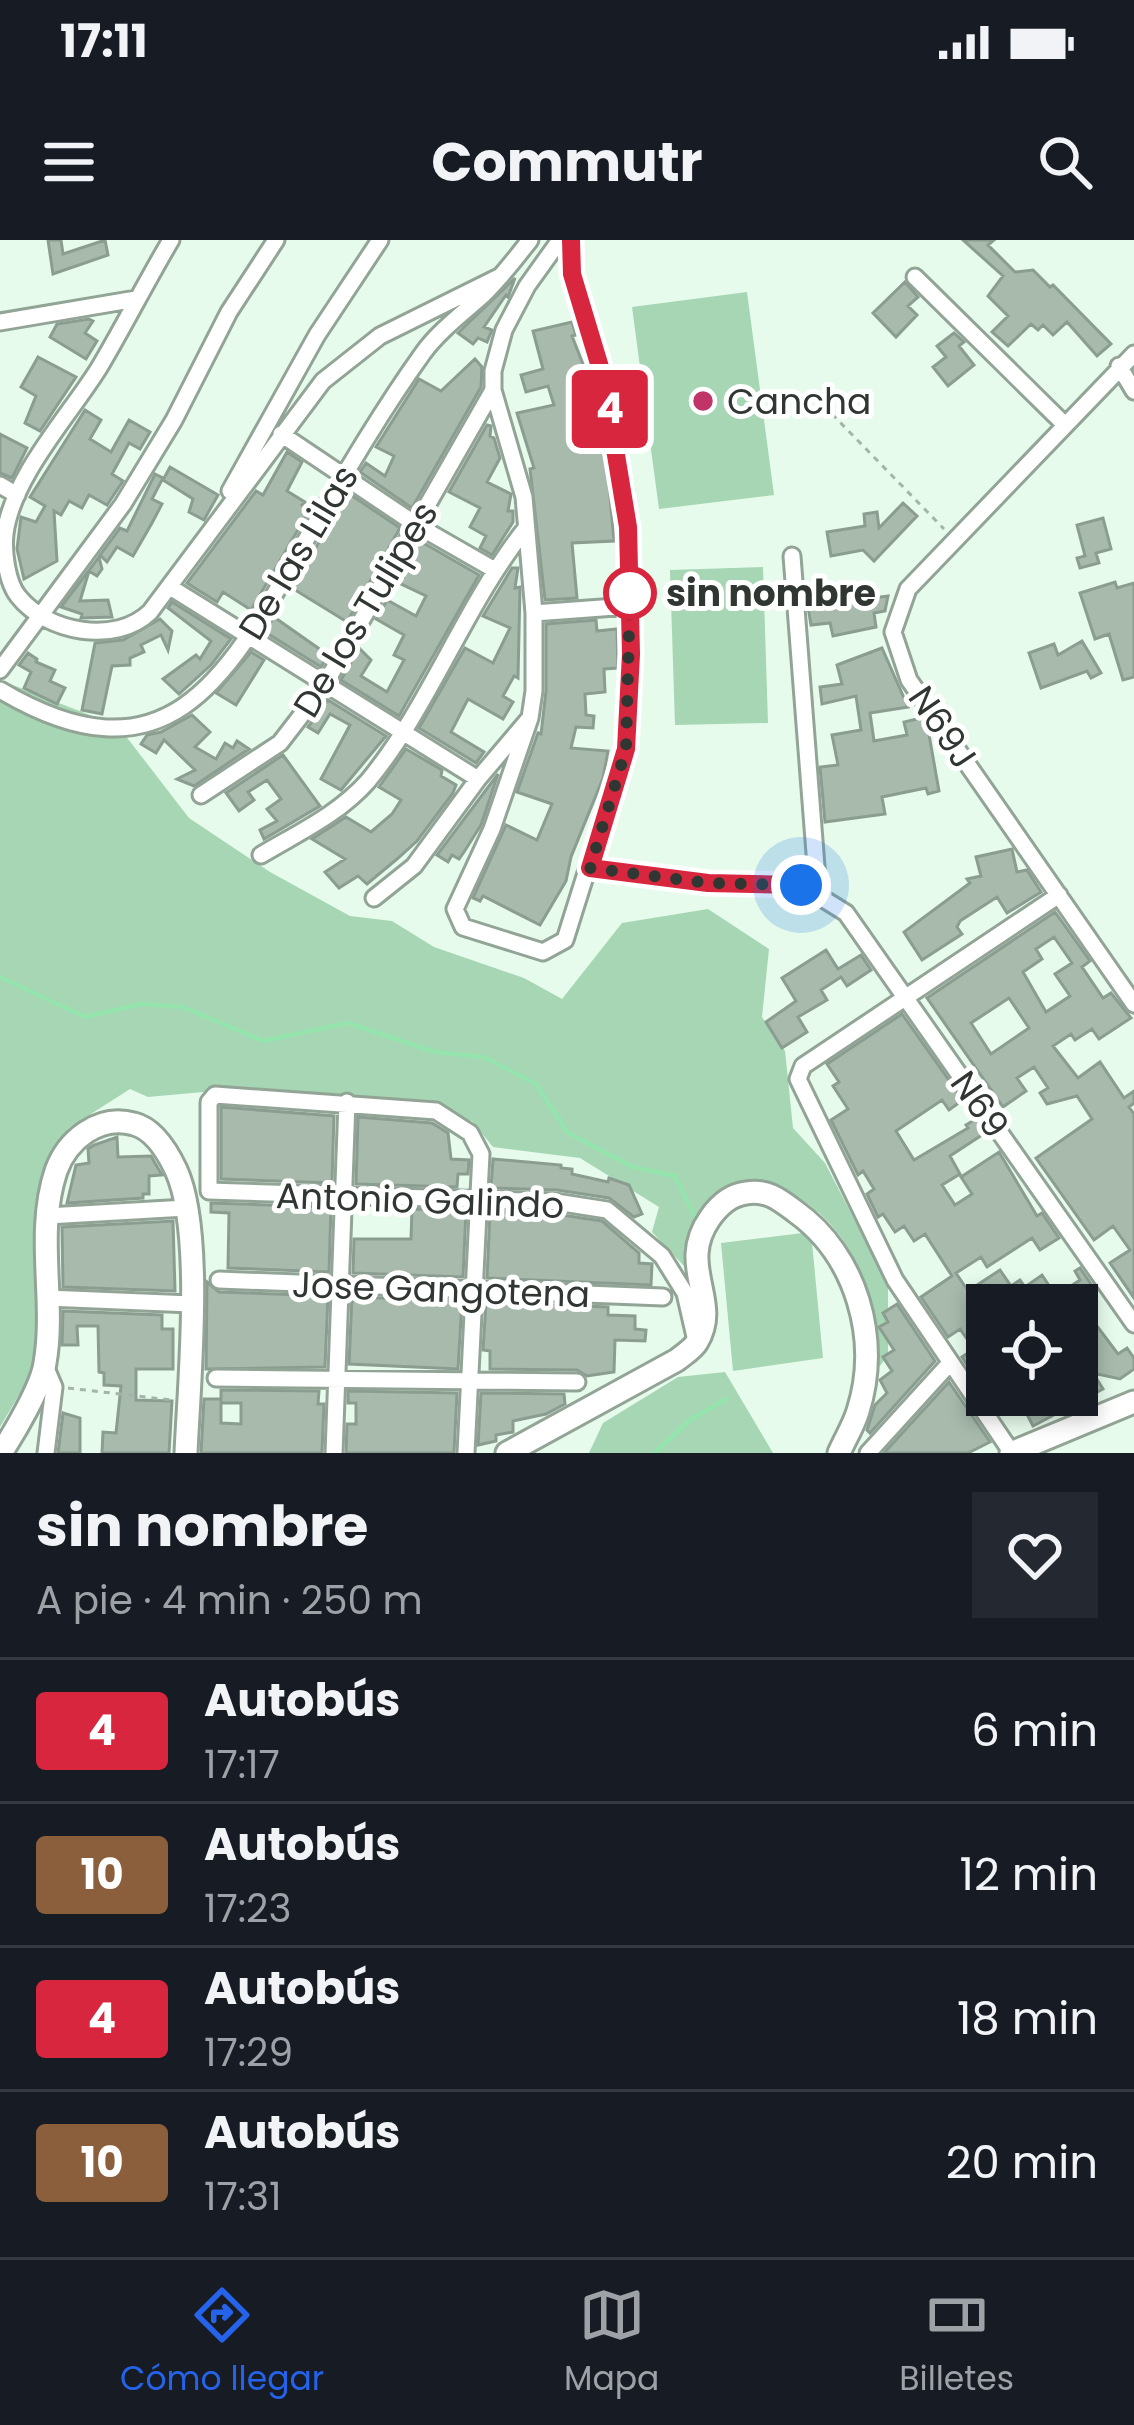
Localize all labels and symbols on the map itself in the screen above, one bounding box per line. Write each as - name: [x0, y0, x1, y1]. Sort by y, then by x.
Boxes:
- line badge: 4: [571, 370, 649, 448]
- place label: Cancha: [727, 376, 871, 427]
- marker: Cancha: [690, 388, 716, 414]
- street label: De las Lilas: [226, 455, 371, 649]
- street label: De los Tulipes: [281, 492, 450, 727]
- marker: sin nombre: [605, 568, 655, 618]
- place label: sin nombre: [666, 568, 876, 619]
- street label: N69J: [896, 676, 989, 779]
- your location: [771, 855, 831, 915]
- street label: N69: [938, 1061, 1021, 1148]
- street label: Antonio Galindo: [275, 1170, 565, 1231]
- street label: Jose Gangotena: [291, 1259, 591, 1320]

